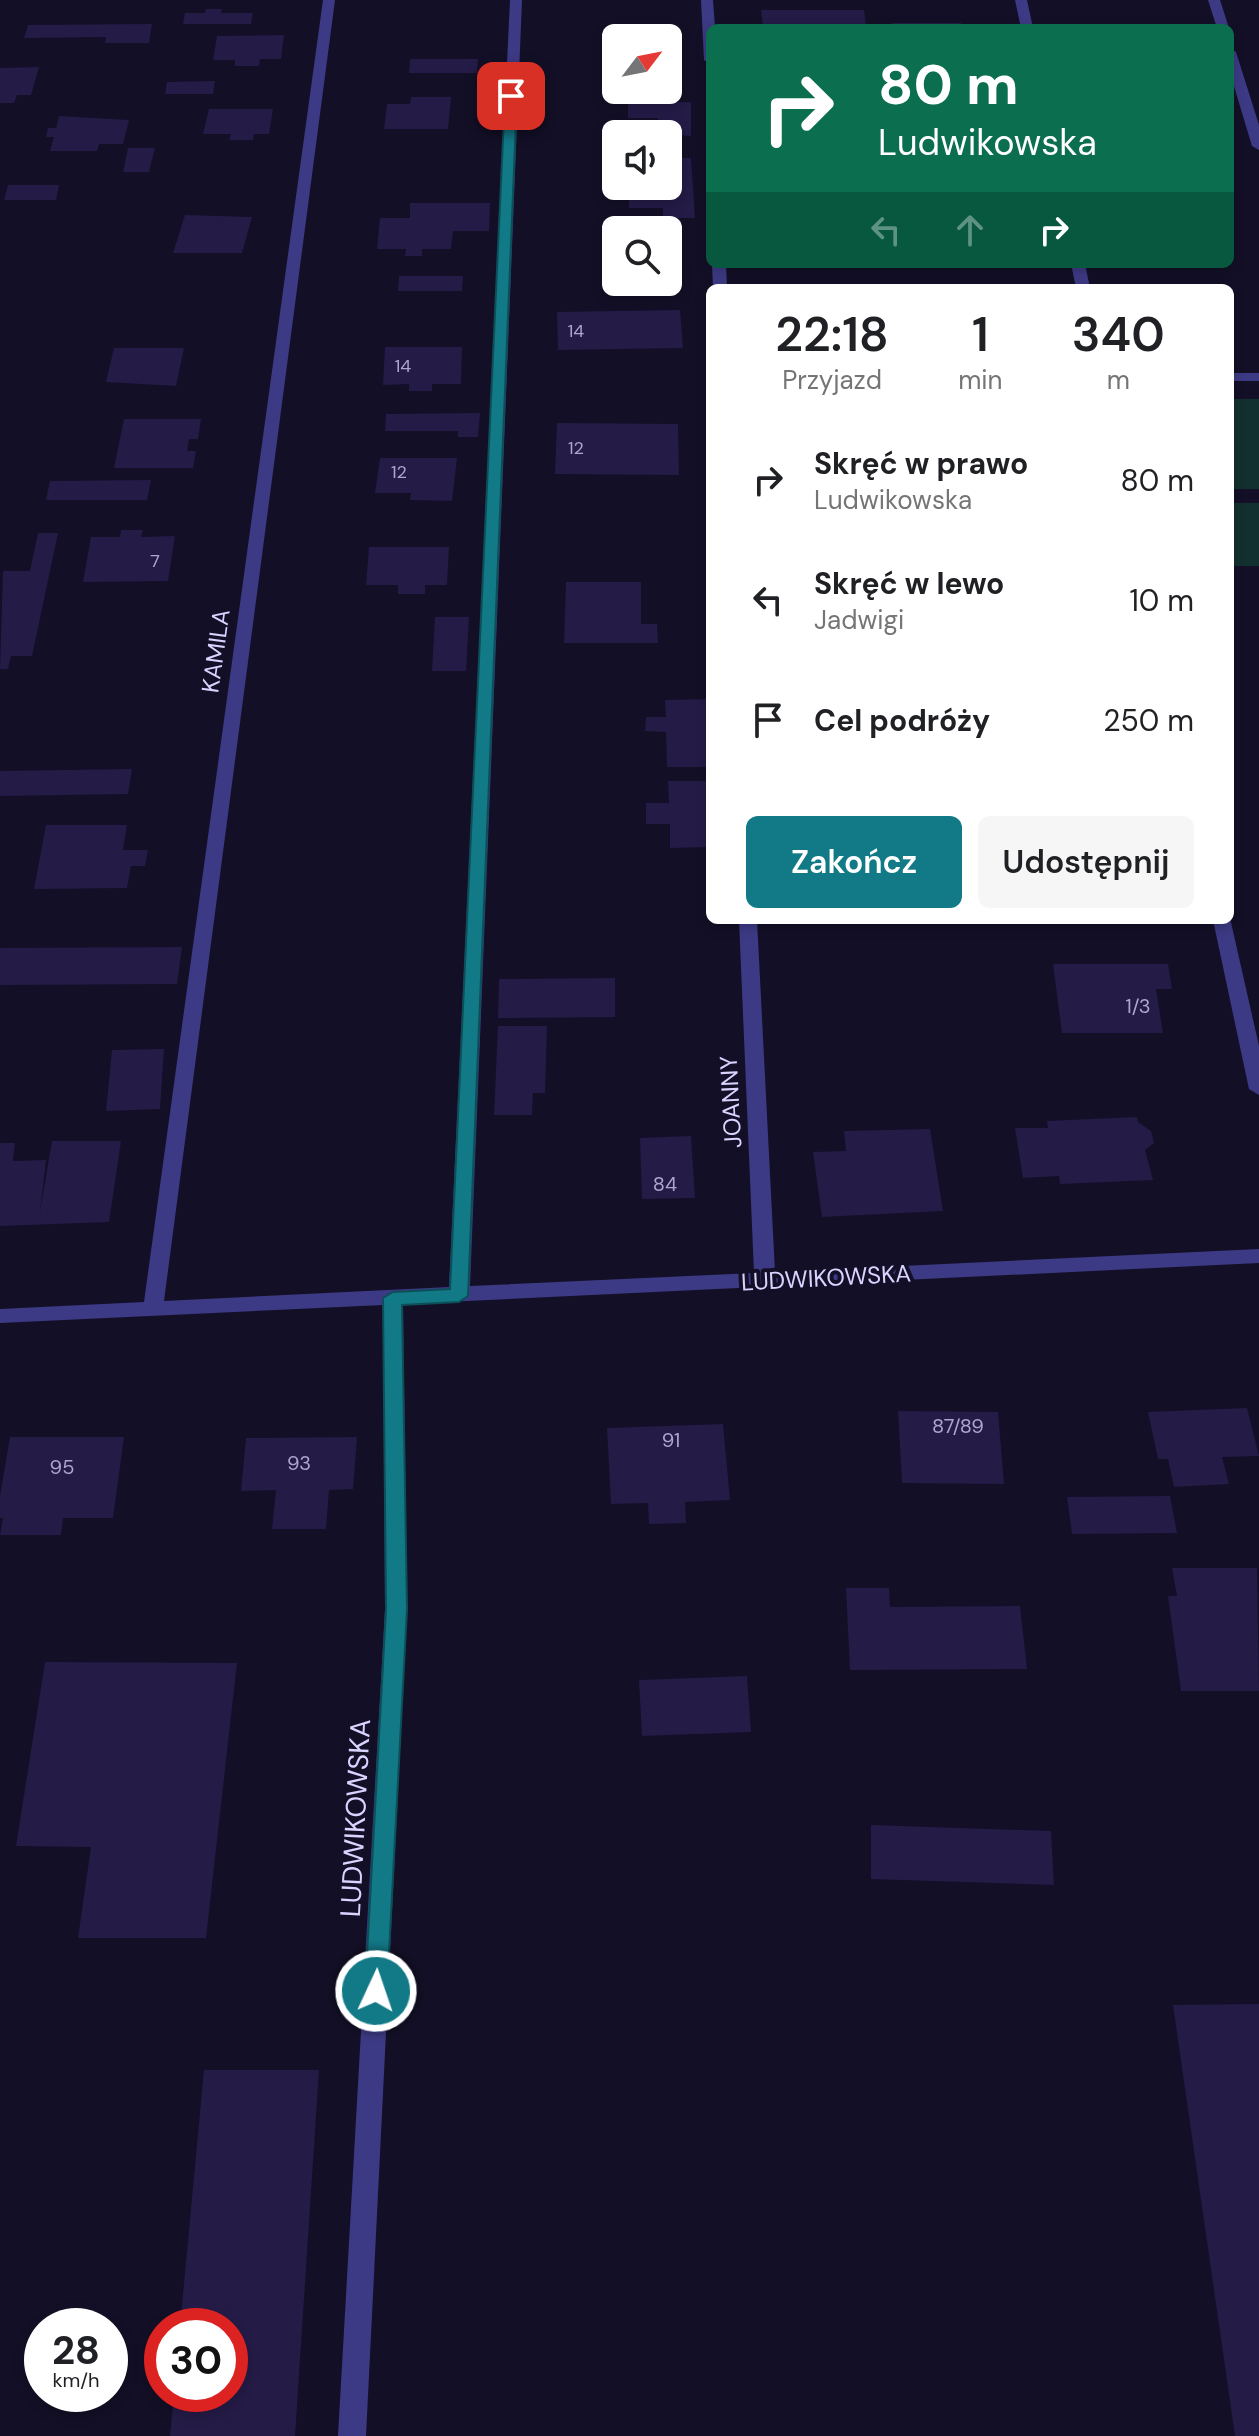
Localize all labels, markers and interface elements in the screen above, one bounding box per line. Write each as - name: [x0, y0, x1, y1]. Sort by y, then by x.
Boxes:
- north arrow: [602, 24, 682, 104]
- map controls: [602, 24, 682, 296]
- text: 80 m: [878, 48, 1019, 121]
- icon: right: [746, 56, 850, 160]
- pin: [477, 62, 545, 130]
- icon: arrive: [489, 74, 533, 118]
- text: Ludwikowska: [878, 119, 1097, 166]
- button: sound: [602, 120, 682, 200]
- icon: left: [864, 208, 908, 252]
- icon: ahead: [948, 208, 992, 252]
- icon: right: [1032, 208, 1076, 252]
- button: search: [602, 216, 682, 296]
- text: 22:18: [775, 303, 889, 366]
- text: 1: [972, 303, 989, 366]
- text: 340: [1072, 303, 1165, 366]
- house number: 14: [568, 319, 584, 343]
- house number: 14: [395, 354, 411, 378]
- text: Przyjazd: [782, 363, 882, 397]
- text: min: [958, 363, 1003, 397]
- text: m: [1107, 363, 1130, 397]
- house number: 12: [568, 436, 584, 460]
- text: Skręć w prawo: [814, 444, 1028, 483]
- icon: right: [746, 458, 790, 502]
- house number: 12: [391, 460, 407, 484]
- text: 80 m: [1121, 461, 1194, 500]
- text: Ludwikowska: [814, 483, 972, 517]
- house number: 7: [150, 549, 160, 573]
- text: Skręć w lewo: [814, 564, 1004, 603]
- icon: left: [746, 578, 790, 622]
- text: 10 m: [1129, 581, 1194, 620]
- text: Jadwigi: [814, 603, 904, 637]
- street label: KAMILA: [194, 607, 237, 695]
- icon: arrive: [746, 698, 790, 742]
- text: Cel podróży: [814, 701, 990, 740]
- text: 250 m: [1103, 701, 1194, 740]
- button: Zakończ: [746, 816, 962, 908]
- button: Udostępnij: [978, 816, 1194, 908]
- house number: 1/3: [1125, 993, 1151, 1019]
- street label: JOANNY: [713, 1055, 748, 1149]
- house number: 84: [653, 1171, 677, 1197]
- street label: LUDWIKOWSKA: [740, 1258, 912, 1297]
- house number: 87/89: [932, 1413, 984, 1439]
- house number: 91: [662, 1427, 680, 1453]
- house number: 93: [287, 1450, 311, 1476]
- house number: 95: [50, 1454, 74, 1480]
- street label: LUDWIKOWSKA: [332, 1718, 379, 1918]
- position arrow: [334, 1949, 418, 2033]
- speed limit sign: 30: [144, 2308, 248, 2412]
- text: 28: [52, 2324, 100, 2376]
- text: km/h: [52, 2367, 100, 2393]

